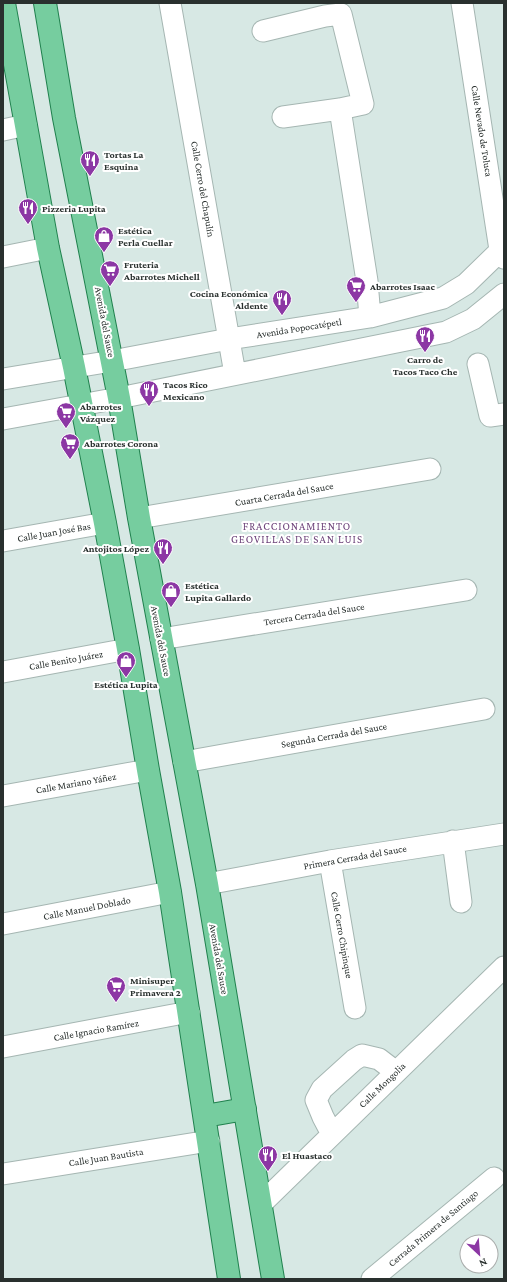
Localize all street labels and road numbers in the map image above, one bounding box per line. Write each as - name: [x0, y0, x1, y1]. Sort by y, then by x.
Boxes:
- street label: Calle Nevado de Toluca: [469, 84, 495, 178]
- street label: Calle Cerro del Chapulín: [189, 140, 217, 238]
- street label: Avenida del Sauce: [93, 286, 117, 359]
- street label: Avenida Popocatépetl: [256, 316, 343, 340]
- street label: Cuarta Cerrada del Sauce: [234, 480, 335, 508]
- street label: Calle Juan José Bas: [16, 520, 92, 544]
- street label: Tercera Cerrada del Sauce: [263, 600, 366, 627]
- street label: Avenida del Sauce: [149, 605, 173, 678]
- street label: Calle Benito Juárez: [28, 648, 104, 672]
- street label: Segunda Cerrada del Sauce: [280, 720, 388, 750]
- street label: Calle Mariano Yáñez: [35, 771, 117, 795]
- street label: Primera Cerrada del Sauce: [303, 842, 408, 871]
- street label: Calle Cerro Chipinque: [329, 891, 355, 980]
- street label: Calle Manuel Doblado: [42, 894, 132, 922]
- street label: Avenida del Sauce: [207, 923, 231, 996]
- street label: Calle Ignacio Ramírez: [53, 1017, 139, 1043]
- street label: Calle Mongolia: [357, 1060, 408, 1110]
- street label: Calle Juan Bautista: [68, 1146, 144, 1168]
- street label: Cerrada Primera de Santiago: [386, 1187, 480, 1269]

